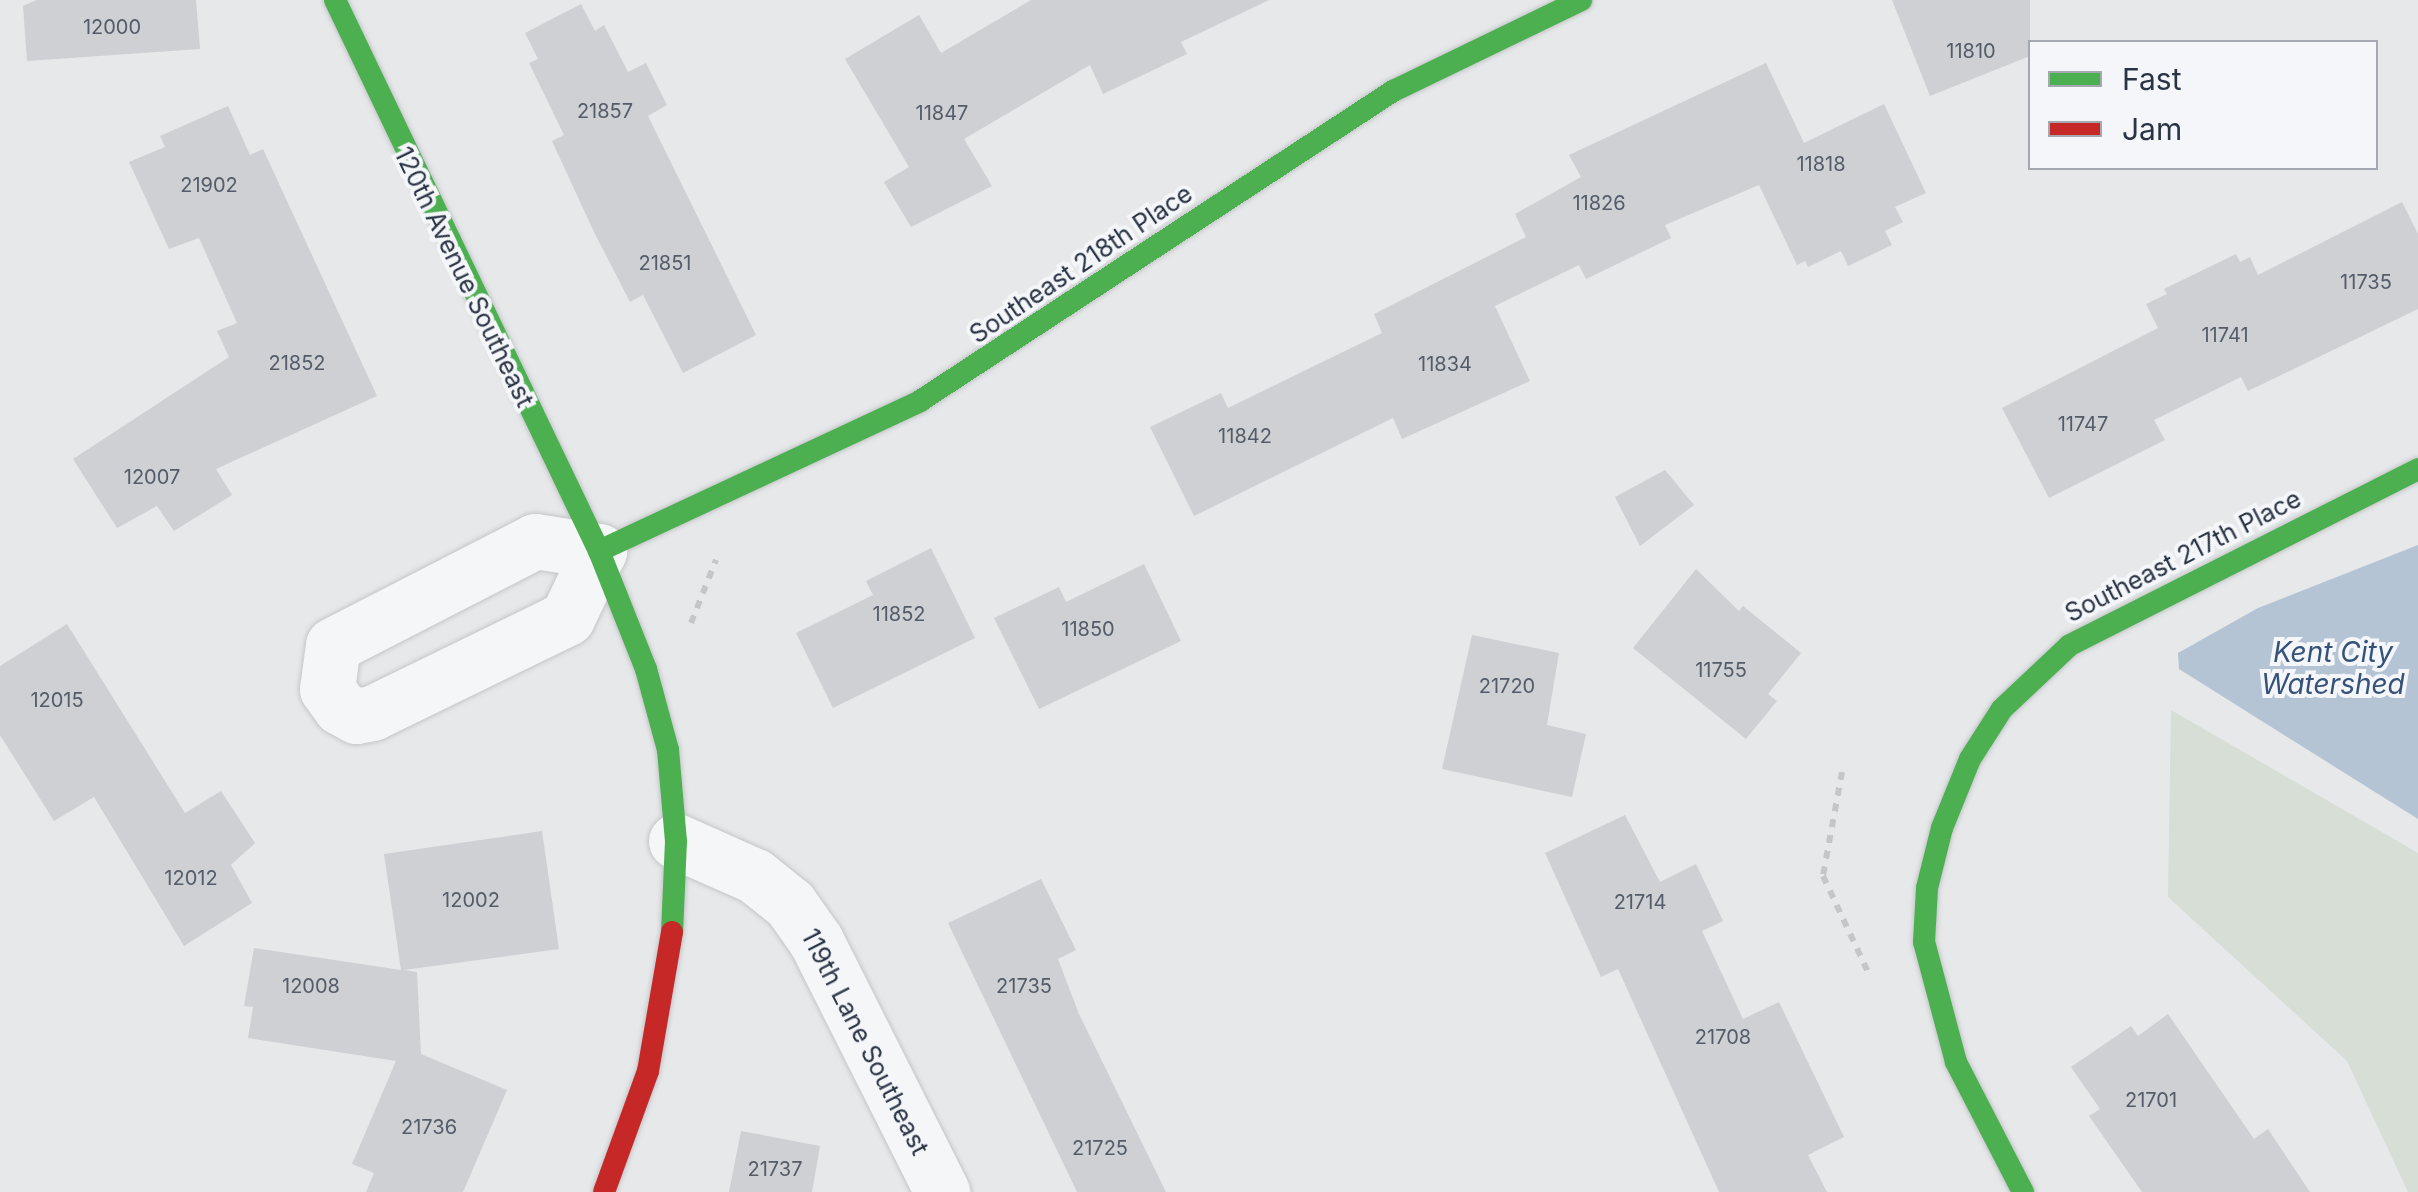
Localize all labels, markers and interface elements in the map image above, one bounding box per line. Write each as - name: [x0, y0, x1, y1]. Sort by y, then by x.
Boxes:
- house number: 12000: [83, 15, 141, 39]
- house number: 11810: [1946, 39, 1996, 63]
- legend: [2028, 40, 2378, 170]
- text: Fast: [2122, 61, 2181, 97]
- house number: 21857: [577, 99, 633, 123]
- house number: 11847: [916, 101, 968, 125]
- text: Jam: [2122, 111, 2182, 147]
- street label: 120th Avenue Southeast: [388, 142, 540, 412]
- house number: 11818: [1796, 152, 1846, 176]
- house number: 21902: [180, 173, 238, 197]
- street label: Southeast 218th Place: [964, 178, 1198, 350]
- house number: 11826: [1572, 191, 1626, 215]
- house number: 21851: [639, 251, 691, 275]
- house number: 11735: [2340, 270, 2392, 294]
- house number: 11741: [2201, 323, 2249, 347]
- house number: 21852: [268, 351, 326, 375]
- house number: 11834: [1418, 352, 1472, 376]
- house number: 11747: [2058, 412, 2108, 436]
- house number: 11842: [1218, 424, 1272, 448]
- house number: 12007: [124, 465, 180, 489]
- street label: Southeast 217th Place: [2060, 484, 2306, 628]
- house number: 11852: [873, 602, 925, 626]
- house number: 11850: [1061, 617, 1115, 641]
- water label: Kent City Watershed: [2261, 635, 2405, 701]
- house number: 11755: [1695, 658, 1747, 682]
- house number: 21720: [1479, 674, 1535, 698]
- house number: 12015: [30, 688, 84, 712]
- house number: 12012: [164, 866, 218, 890]
- house number: 12002: [442, 888, 500, 912]
- house number: 21714: [1614, 890, 1666, 914]
- street label: 119th Lane Southeast: [795, 924, 935, 1160]
- house number: 12008: [282, 974, 340, 998]
- house number: 21735: [996, 974, 1052, 998]
- house number: 21708: [1695, 1025, 1751, 1049]
- house number: 21701: [2125, 1088, 2177, 1112]
- house number: 21736: [401, 1115, 457, 1139]
- house number: 21725: [1072, 1136, 1128, 1160]
- house number: 21737: [748, 1157, 802, 1181]

